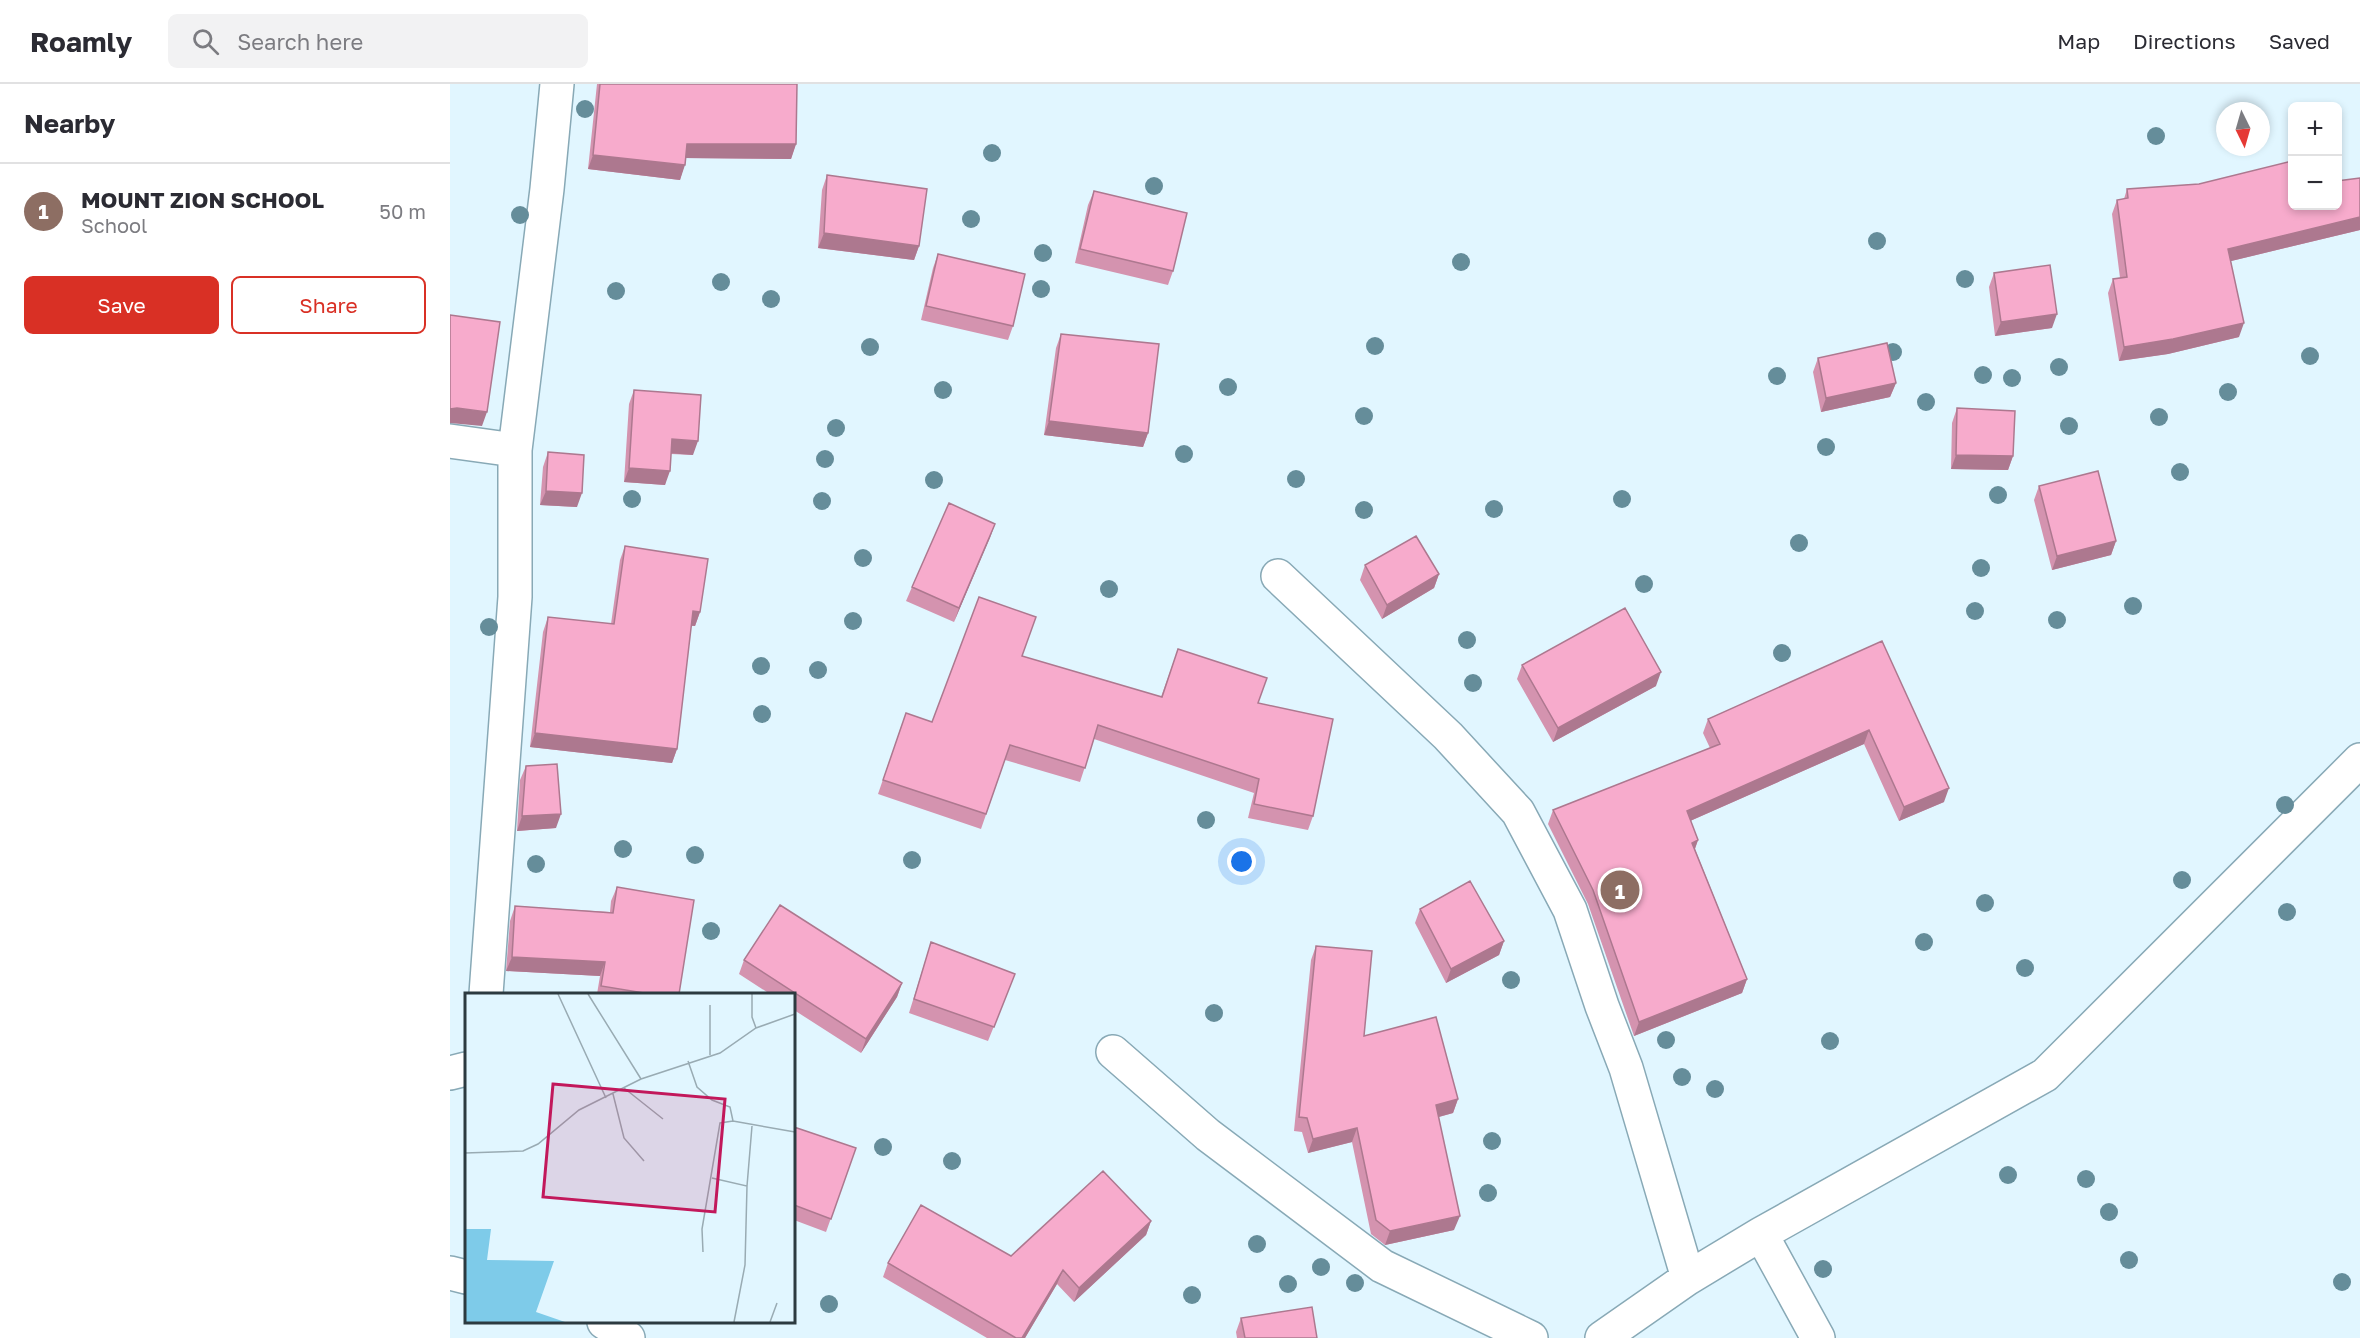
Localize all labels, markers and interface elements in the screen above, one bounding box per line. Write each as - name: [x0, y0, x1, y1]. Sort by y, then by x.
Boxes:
- search box: [168, 14, 588, 68]
- text: Roamly: [30, 25, 132, 58]
- icon: search: [189, 25, 222, 58]
- text: Search here: [237, 28, 363, 55]
- text: Map: [2057, 28, 2100, 54]
- text: Directions: [2133, 28, 2236, 54]
- text: Saved: [2269, 28, 2330, 54]
- north arrow: [2216, 102, 2270, 156]
- map controls: [2288, 102, 2342, 210]
- button: +: [2288, 102, 2342, 156]
- text: Nearby: [24, 108, 115, 139]
- button: −: [2288, 156, 2342, 210]
- text: MOUNT ZION SCHOOL: [81, 186, 324, 213]
- text: 1: [38, 199, 49, 223]
- text: 50 m: [379, 199, 426, 223]
- text: School: [81, 213, 147, 237]
- button: Save: [24, 276, 219, 334]
- button: Share: [231, 276, 426, 334]
- your location: [1227, 847, 1256, 876]
- pin: 1: [1600, 868, 1640, 912]
- inset map: [465, 993, 795, 1323]

